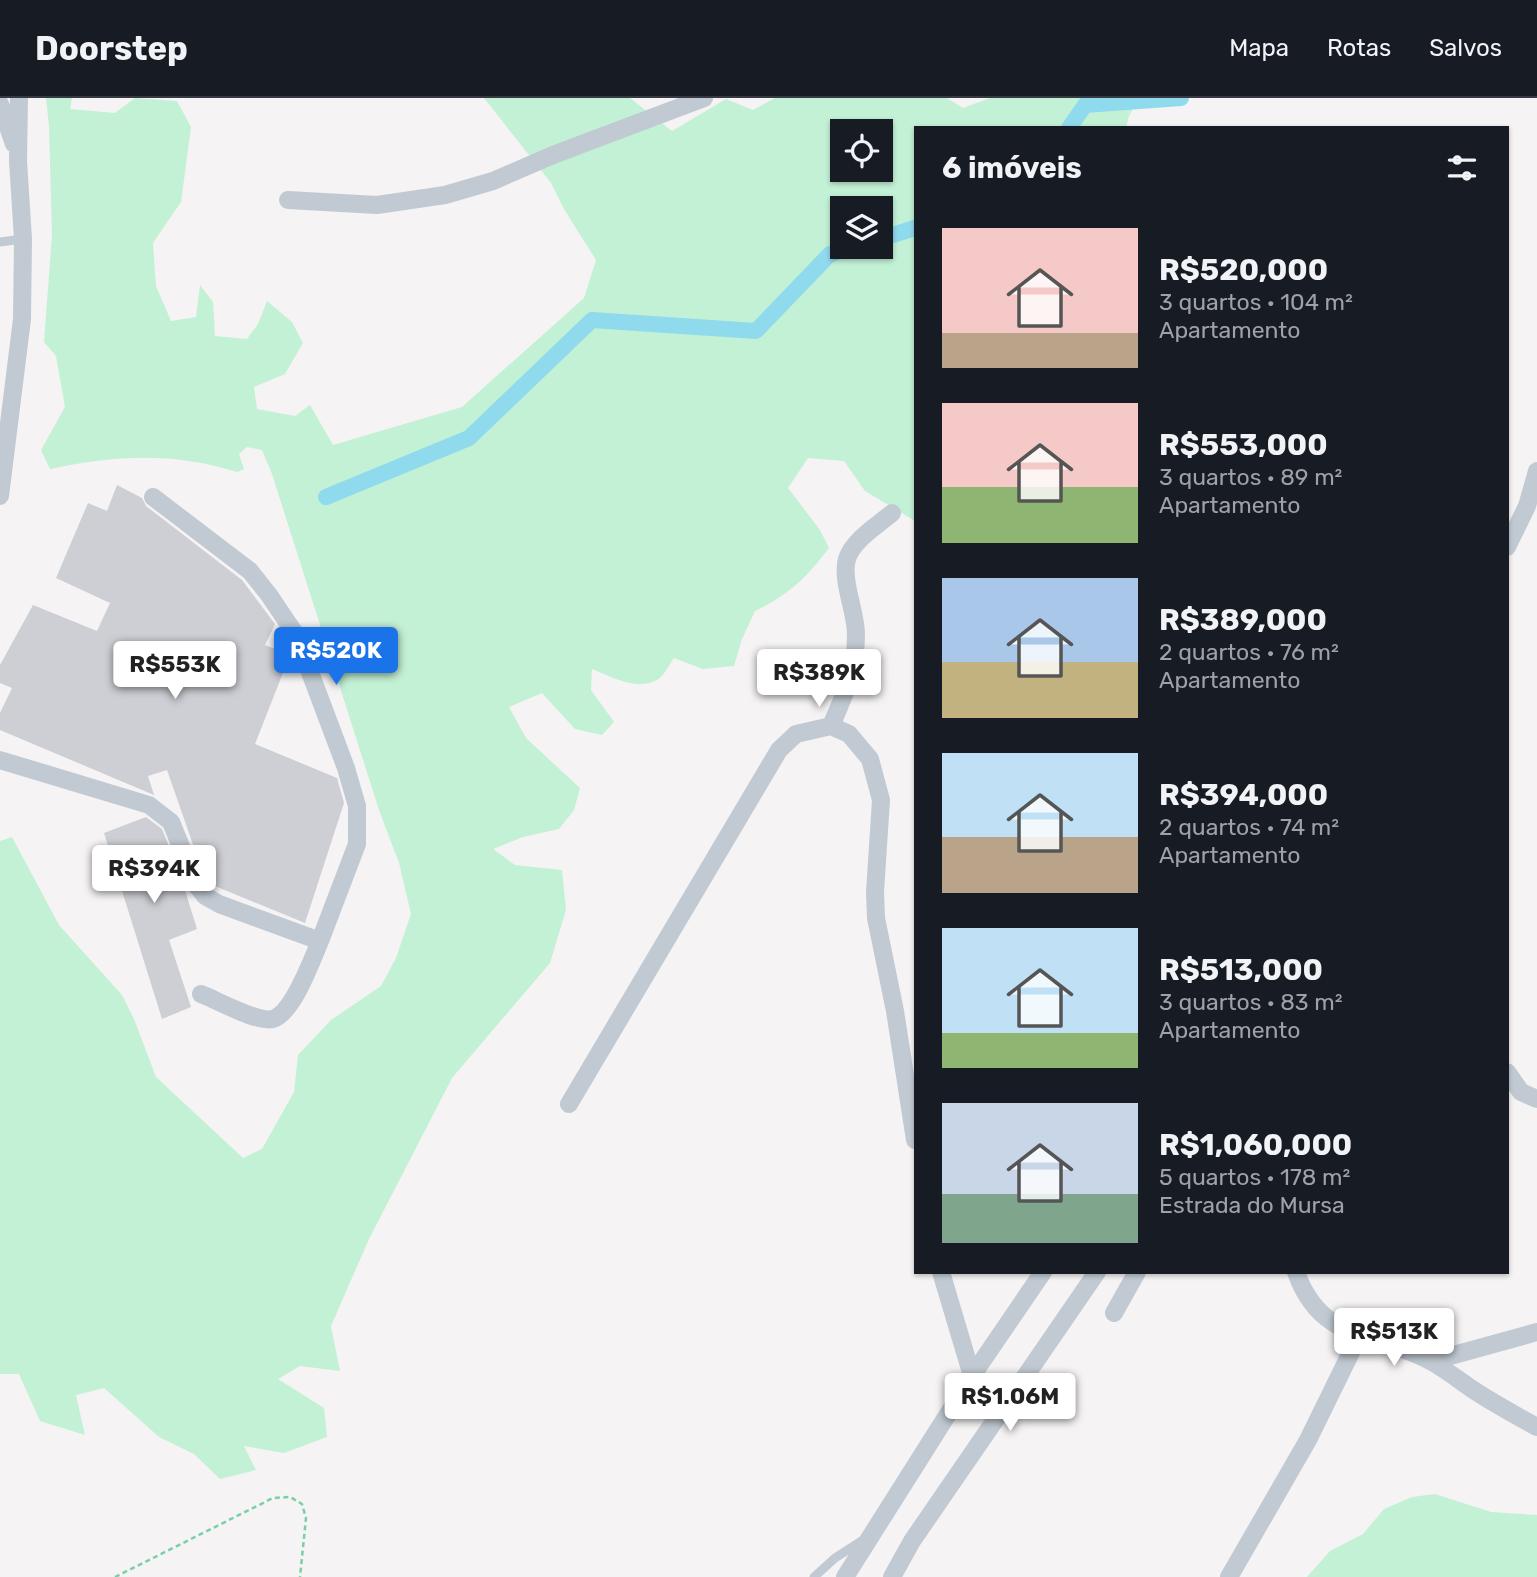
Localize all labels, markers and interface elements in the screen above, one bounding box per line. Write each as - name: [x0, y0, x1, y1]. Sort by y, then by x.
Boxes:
- text: Doorstep: [35, 29, 188, 68]
- text: Mapa: [1229, 34, 1289, 62]
- text: Rotas: [1327, 34, 1391, 62]
- text: Salvos: [1429, 34, 1502, 62]
- map controls: [830, 119, 893, 259]
- button: locate: [830, 119, 893, 182]
- icon: filters: [1443, 149, 1481, 187]
- text: 6 imóveis: [942, 150, 1082, 186]
- button: layers: [830, 196, 893, 259]
- text: R$520,000: [1159, 252, 1328, 288]
- icon: home: [998, 256, 1082, 340]
- text: 3 quartos · 104 m²: [1159, 288, 1353, 316]
- text: Apartamento: [1159, 316, 1301, 344]
- text: R$553,000: [1159, 427, 1328, 463]
- icon: home: [998, 431, 1082, 515]
- text: 3 quartos · 89 m²: [1159, 463, 1342, 491]
- text: Apartamento: [1159, 491, 1301, 519]
- text: R$389,000: [1159, 602, 1327, 638]
- icon: home: [998, 606, 1082, 690]
- pin: R$520K: [279, 628, 393, 687]
- text: R$520K: [290, 636, 382, 664]
- text: 2 quartos · 76 m²: [1159, 638, 1339, 666]
- pin: R$553K: [118, 642, 232, 701]
- text: R$553K: [129, 650, 221, 678]
- pin: R$389K: [762, 650, 876, 709]
- text: R$389K: [773, 658, 865, 686]
- text: Apartamento: [1159, 666, 1301, 694]
- text: R$394,000: [1159, 777, 1328, 813]
- icon: home: [998, 781, 1082, 865]
- text: 2 quartos · 74 m²: [1159, 813, 1339, 841]
- text: Apartamento: [1159, 841, 1301, 869]
- pin: R$394K: [97, 846, 211, 905]
- text: R$394K: [108, 854, 200, 882]
- text: R$513,000: [1159, 952, 1323, 988]
- icon: home: [998, 956, 1082, 1040]
- text: 3 quartos · 83 m²: [1159, 988, 1343, 1016]
- text: Apartamento: [1159, 1016, 1301, 1044]
- text: R$1,060,000: [1159, 1127, 1352, 1163]
- icon: home: [998, 1131, 1082, 1215]
- text: 5 quartos · 178 m²: [1159, 1163, 1350, 1191]
- text: Estrada do Mursa: [1159, 1191, 1345, 1219]
- pin: R$513K: [1337, 1308, 1451, 1368]
- text: R$513K: [1350, 1317, 1438, 1345]
- pin: R$1.06M: [945, 1374, 1075, 1433]
- text: R$1.06M: [961, 1382, 1059, 1410]

